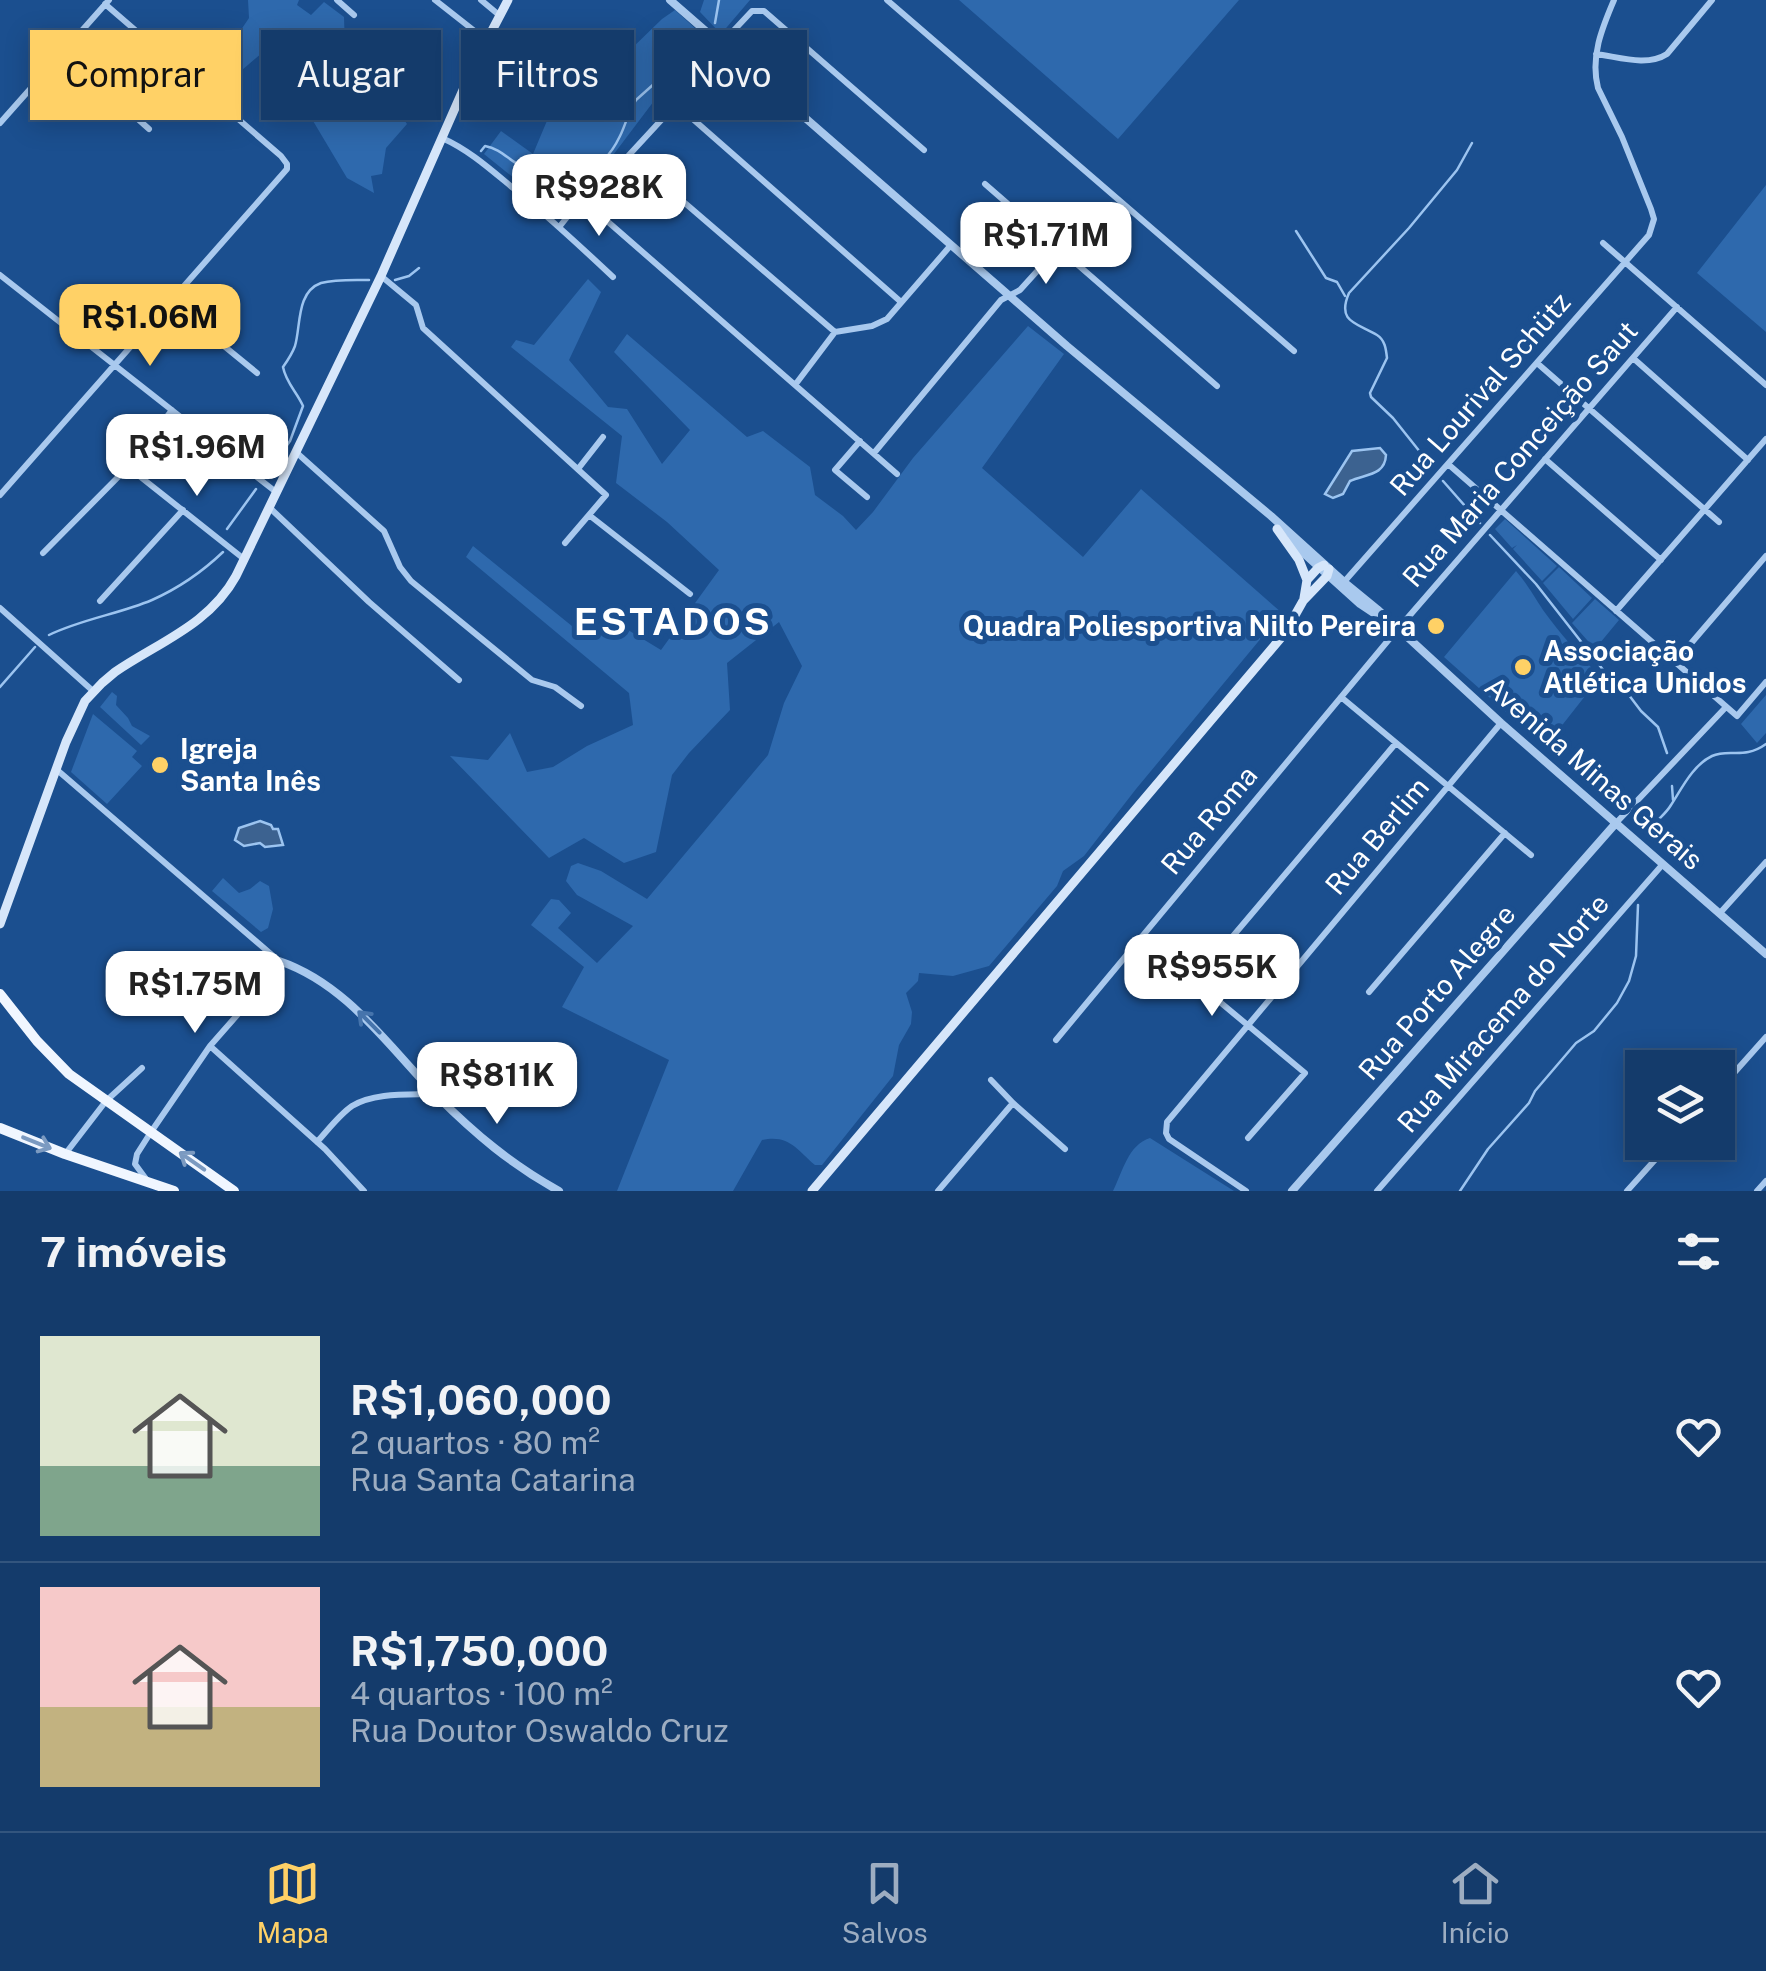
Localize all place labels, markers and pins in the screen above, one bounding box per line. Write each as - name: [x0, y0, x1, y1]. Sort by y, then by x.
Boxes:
- pin: R$928K: [518, 154, 680, 239]
- pin: R$1.71M: [954, 202, 1138, 287]
- pin: R$1.06M: [58, 284, 242, 369]
- pin: R$1.96M: [105, 414, 289, 499]
- place label: Quadra Poliesportiva Nilto Pereira: [963, 609, 1416, 642]
- marker: Quadra Poliesportiva Nilto Pereira: [1425, 615, 1447, 637]
- place label: Associação Atlética Unidos: [1543, 634, 1746, 699]
- marker: Associação Atlética Unidos: [1512, 656, 1534, 678]
- place label: Igreja Santa Inês: [180, 732, 321, 797]
- marker: Igreja Santa Inês: [149, 754, 171, 776]
- pin: R$955K: [1131, 934, 1293, 1019]
- pin: R$1.75M: [103, 951, 287, 1036]
- pin: R$811K: [416, 1042, 578, 1127]

